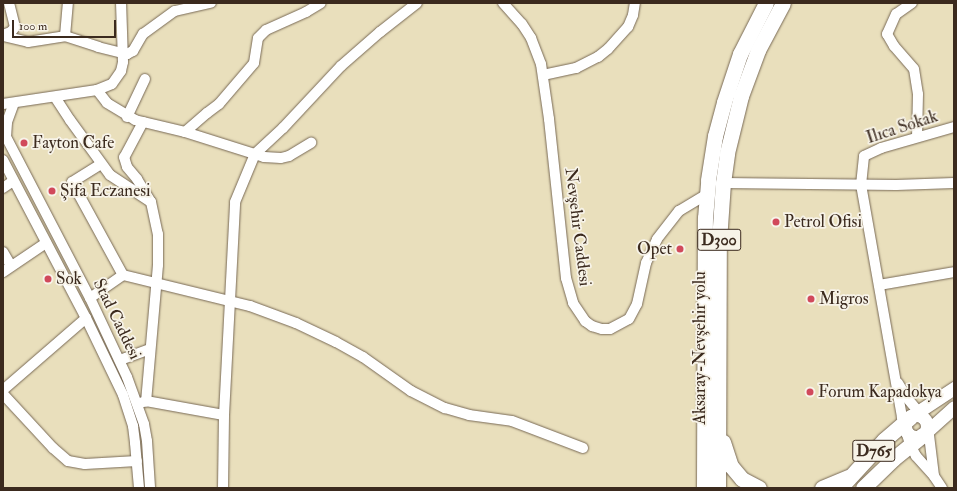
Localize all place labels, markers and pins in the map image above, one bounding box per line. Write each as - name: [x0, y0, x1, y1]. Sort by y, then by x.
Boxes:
- place label: Fayton Cafe: [32, 133, 114, 153]
- marker: Fayton Cafe: [19, 138, 29, 148]
- place label: Şifa Eczanesi: [60, 181, 151, 201]
- marker: Şifa Eczanesi: [47, 186, 57, 196]
- place label: Petrol Ofisi: [784, 212, 862, 232]
- marker: Petrol Ofisi: [771, 217, 781, 227]
- place label: Opet: [637, 239, 672, 259]
- marker: Opet: [675, 244, 685, 254]
- place label: Sok: [56, 269, 82, 289]
- marker: Sok: [43, 274, 53, 284]
- place label: Migros: [819, 289, 869, 309]
- marker: Migros: [806, 294, 816, 304]
- place label: Forum Kapadokya: [818, 382, 942, 402]
- marker: Forum Kapadokya: [805, 387, 815, 397]

